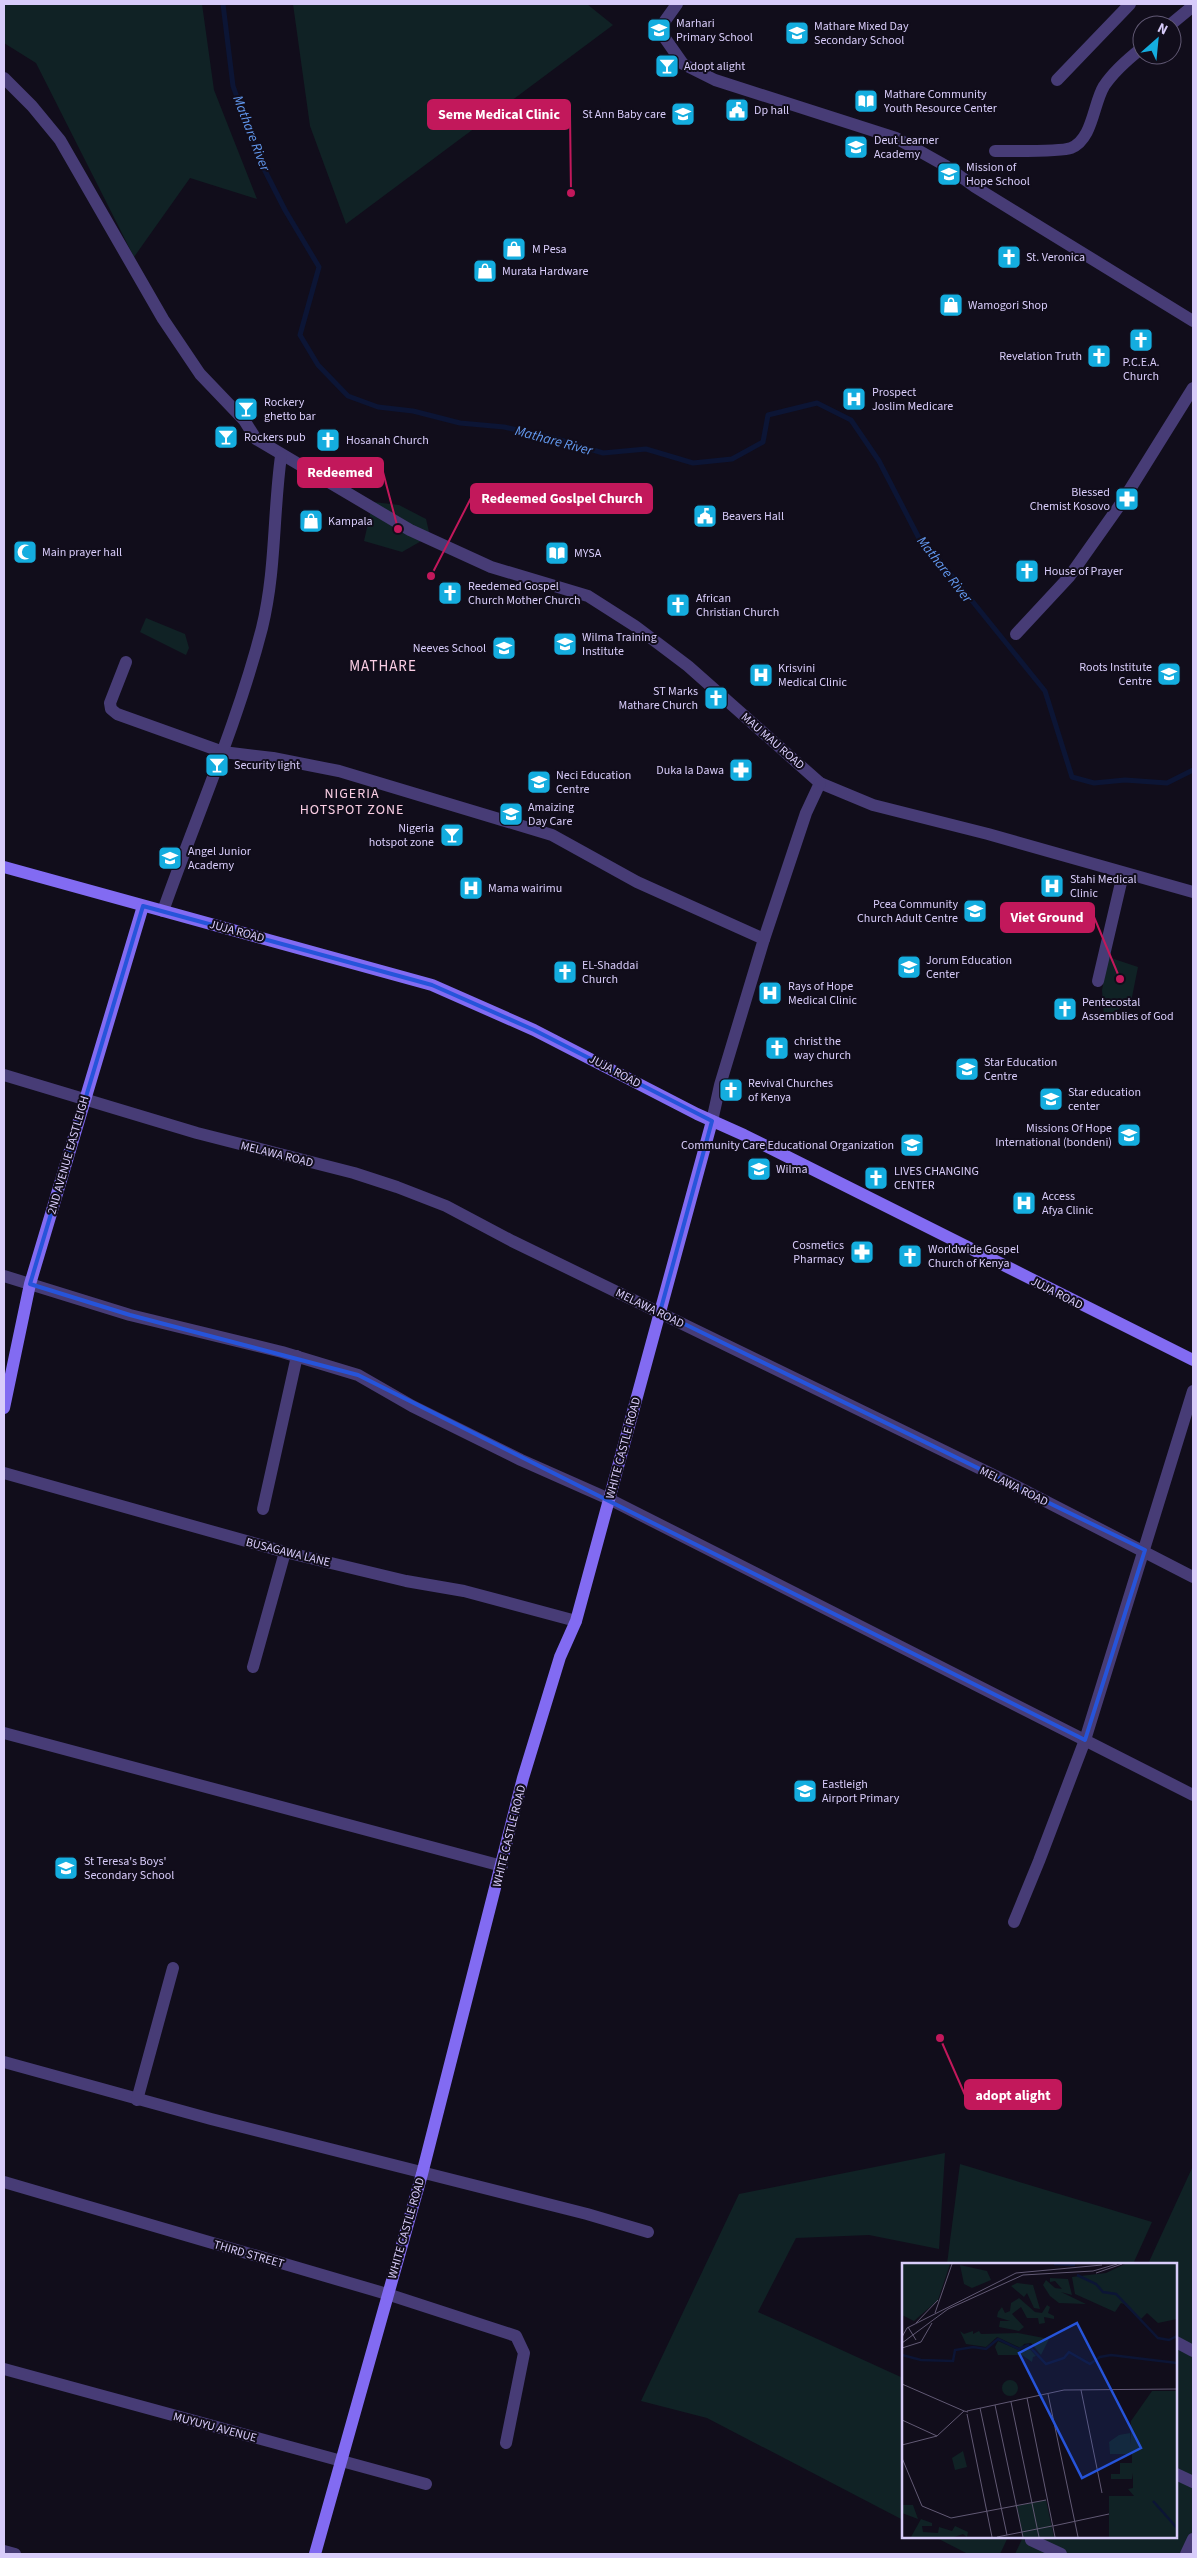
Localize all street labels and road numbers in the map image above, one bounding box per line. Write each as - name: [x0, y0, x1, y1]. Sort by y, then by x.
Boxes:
- street label: MAU MAU ROAD: [737, 709, 808, 774]
- street label: JUJA ROAD: [208, 916, 266, 947]
- street label: JUJA ROAD: [586, 1051, 644, 1092]
- street label: 2ND AVENUE EASTLEIGH: [43, 1094, 94, 1216]
- street label: MELAWA ROAD: [239, 1137, 315, 1172]
- street label: JUJA ROAD: [1028, 1273, 1086, 1314]
- street label: MELAWA ROAD: [613, 1285, 687, 1332]
- street label: WHITE CASTLE ROAD: [602, 1395, 645, 1501]
- street label: MELAWA ROAD: [977, 1463, 1051, 1510]
- street label: BUSAGAWA LANE: [244, 1534, 332, 1571]
- street label: WHITE CASTLE ROAD: [489, 1783, 530, 1889]
- street label: WHITE CASTLE ROAD: [384, 2175, 429, 2281]
- street label: THIRD STREET: [212, 2236, 287, 2273]
- street label: MUYUYU AVENUE: [171, 2408, 259, 2447]

